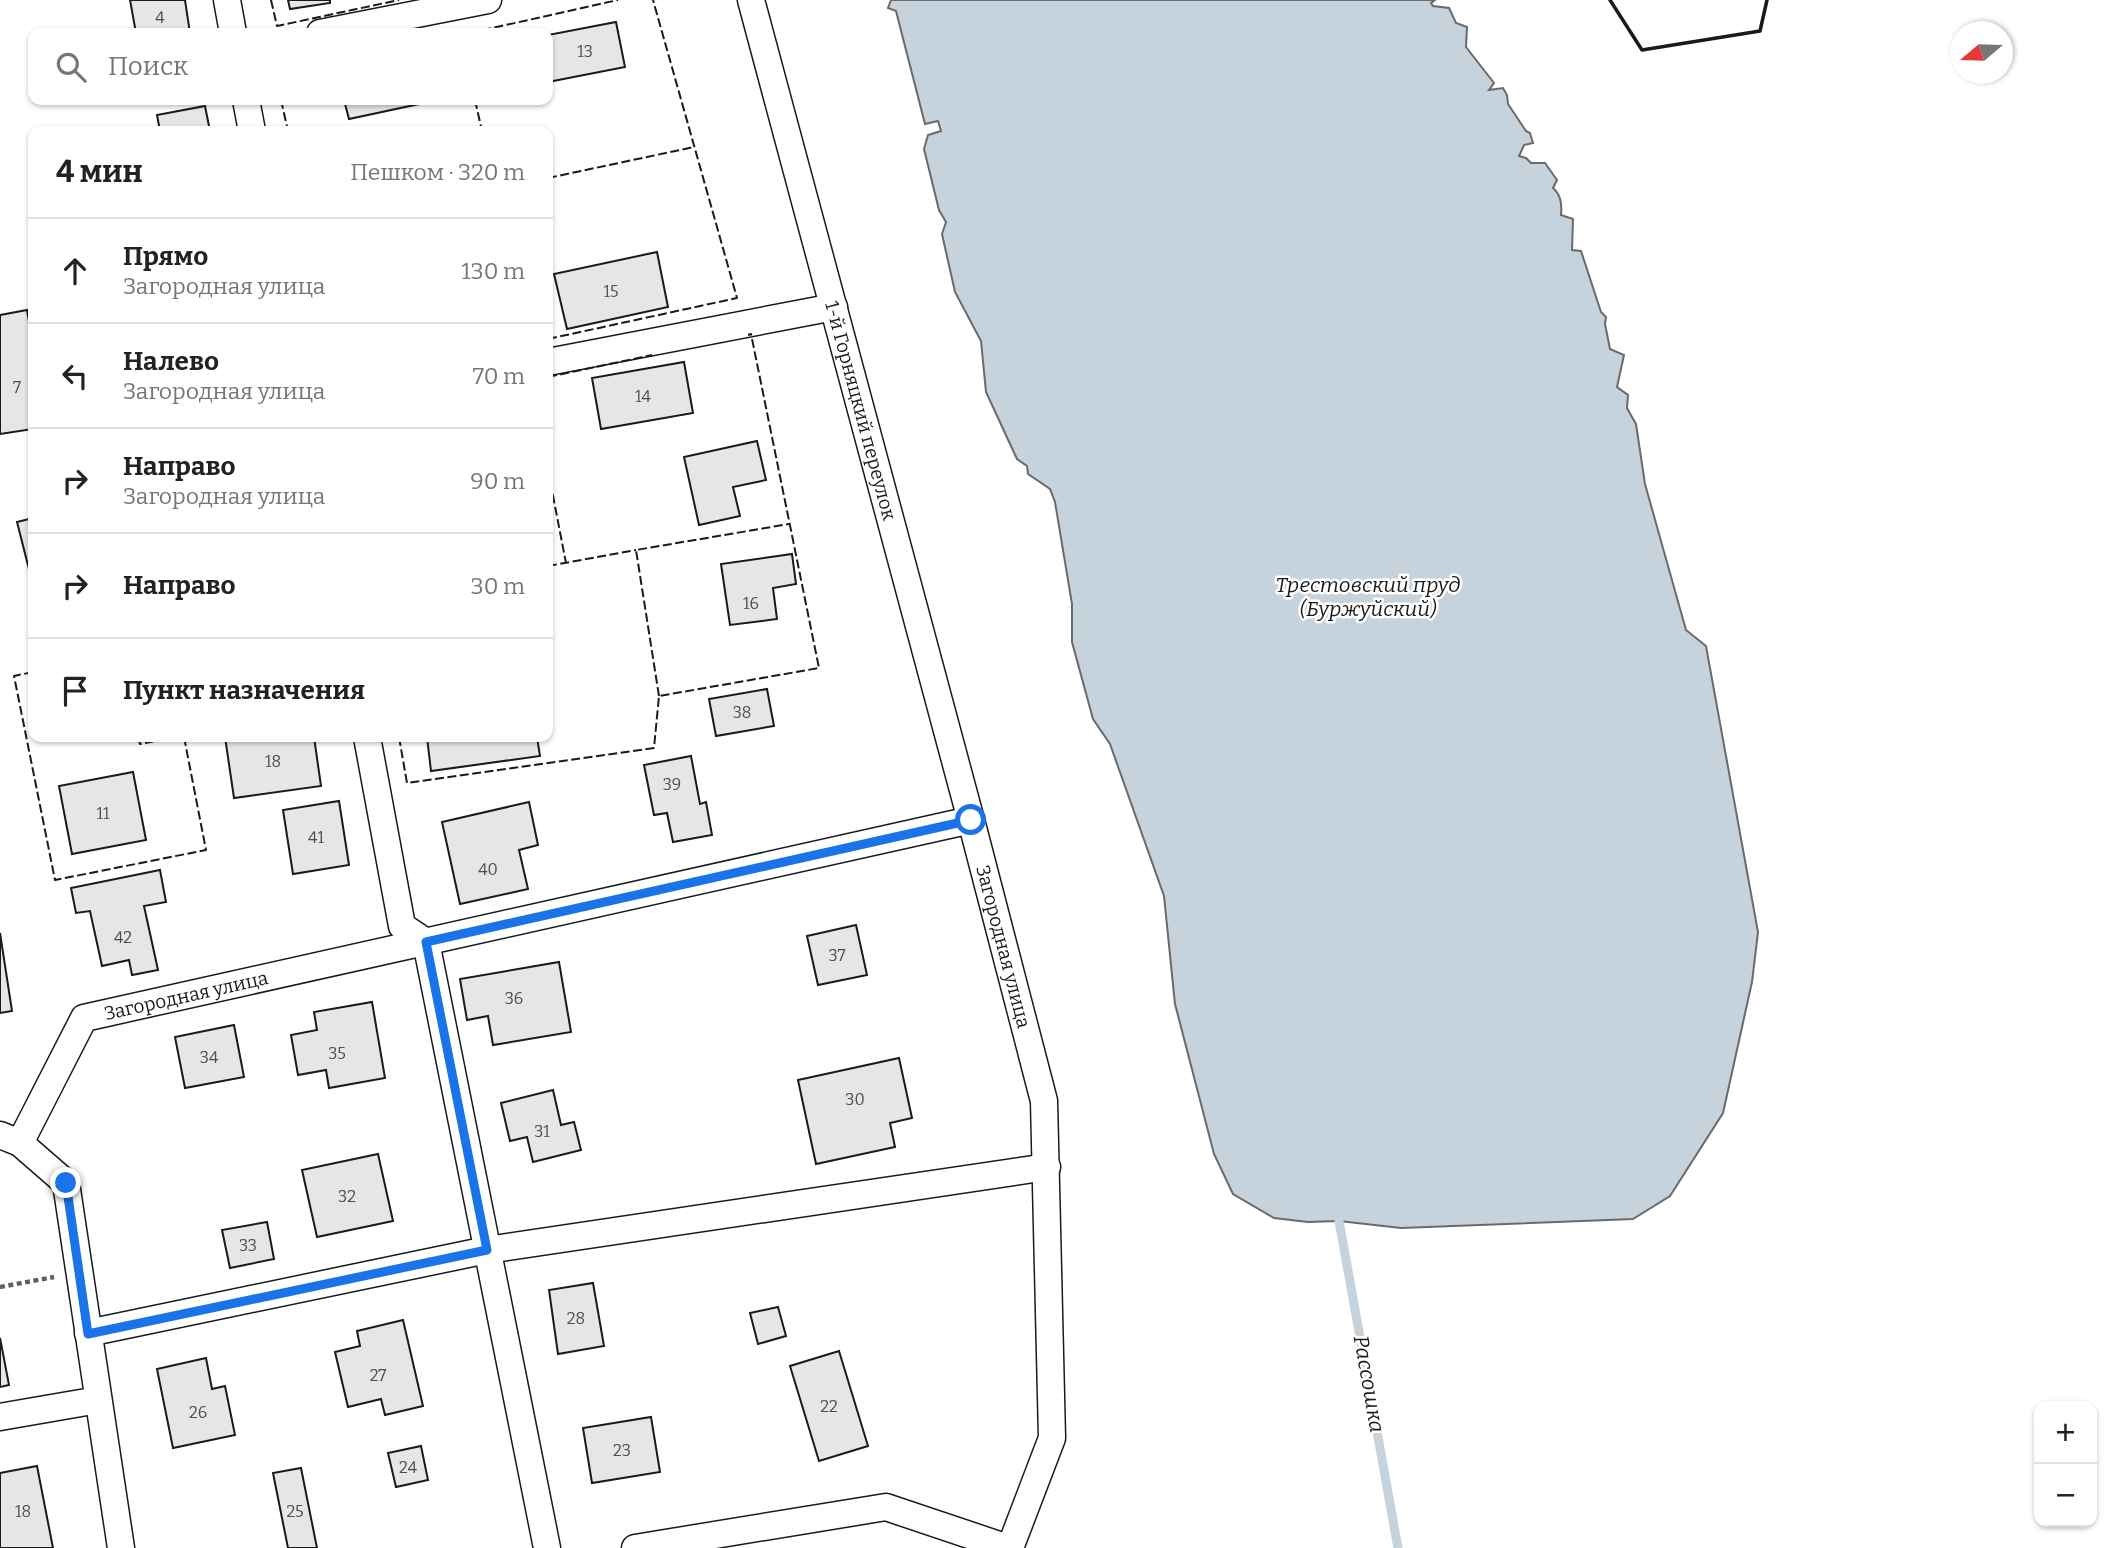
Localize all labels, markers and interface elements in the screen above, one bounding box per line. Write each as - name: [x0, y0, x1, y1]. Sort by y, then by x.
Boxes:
- house number: 4: [155, 8, 165, 27]
- north arrow: [1950, 21, 2013, 84]
- search box: [28, 28, 553, 105]
- house number: 13: [577, 42, 593, 61]
- icon: search: [52, 48, 90, 86]
- text: Поиск: [108, 51, 188, 82]
- text: 4 мин: [56, 154, 143, 190]
- text: Пешком · 320 m: [350, 158, 525, 186]
- text: Прямо: [123, 241, 208, 272]
- icon: ahead: [56, 252, 94, 290]
- text: 130 m: [461, 257, 525, 285]
- text: Загородная улица: [123, 272, 325, 300]
- house number: 15: [603, 282, 619, 301]
- street label: 1-й Горняцкий переулок: [821, 298, 902, 524]
- text: Налево: [123, 346, 219, 377]
- icon: left: [56, 357, 94, 395]
- text: 70 m: [473, 362, 525, 390]
- text: Загородная улица: [123, 377, 325, 405]
- house number: 7: [13, 378, 21, 397]
- house number: 14: [635, 387, 652, 406]
- text: Направо: [123, 451, 236, 482]
- icon: right: [56, 462, 94, 500]
- text: 90 m: [470, 467, 525, 495]
- text: Загородная улица: [123, 482, 325, 510]
- icon: right: [56, 567, 94, 605]
- text: Направо: [123, 570, 236, 601]
- text: 30 m: [471, 572, 525, 600]
- water label: Трестовский пруд (Буржуйский): [1275, 572, 1461, 622]
- house number: 16: [743, 594, 759, 613]
- icon: arrive: [56, 672, 94, 710]
- text: Пункт назначения: [123, 675, 365, 706]
- house number: 38: [733, 703, 751, 722]
- house number: 18: [265, 752, 281, 771]
- house number: 39: [663, 775, 681, 794]
- house number: 11: [97, 804, 110, 823]
- route start: [955, 804, 986, 835]
- house number: 41: [308, 828, 324, 847]
- house number: 40: [478, 860, 498, 879]
- street label: Загородная улица: [972, 863, 1036, 1031]
- house number: 42: [114, 928, 132, 947]
- house number: 37: [828, 946, 846, 965]
- street label: Загородная улица: [102, 966, 271, 1025]
- house number: 36: [505, 989, 523, 1008]
- house number: 35: [328, 1044, 346, 1063]
- house number: 34: [200, 1048, 219, 1067]
- house number: 30: [845, 1090, 865, 1109]
- house number: 31: [534, 1122, 550, 1141]
- route end: [50, 1167, 81, 1198]
- house number: 32: [338, 1187, 356, 1206]
- house number: 33: [239, 1236, 257, 1255]
- house number: 28: [567, 1309, 585, 1328]
- water label: Рассошка: [1348, 1333, 1390, 1435]
- house number: 27: [370, 1366, 386, 1385]
- house number: 22: [820, 1397, 838, 1416]
- map controls: [2034, 1401, 2097, 1527]
- button: +: [2034, 1401, 2097, 1464]
- house number: 26: [189, 1403, 207, 1422]
- house number: 23: [613, 1441, 631, 1460]
- house number: 24: [399, 1458, 418, 1477]
- button: −: [2034, 1464, 2097, 1527]
- house number: 18: [15, 1502, 31, 1521]
- house number: 25: [286, 1502, 304, 1521]

